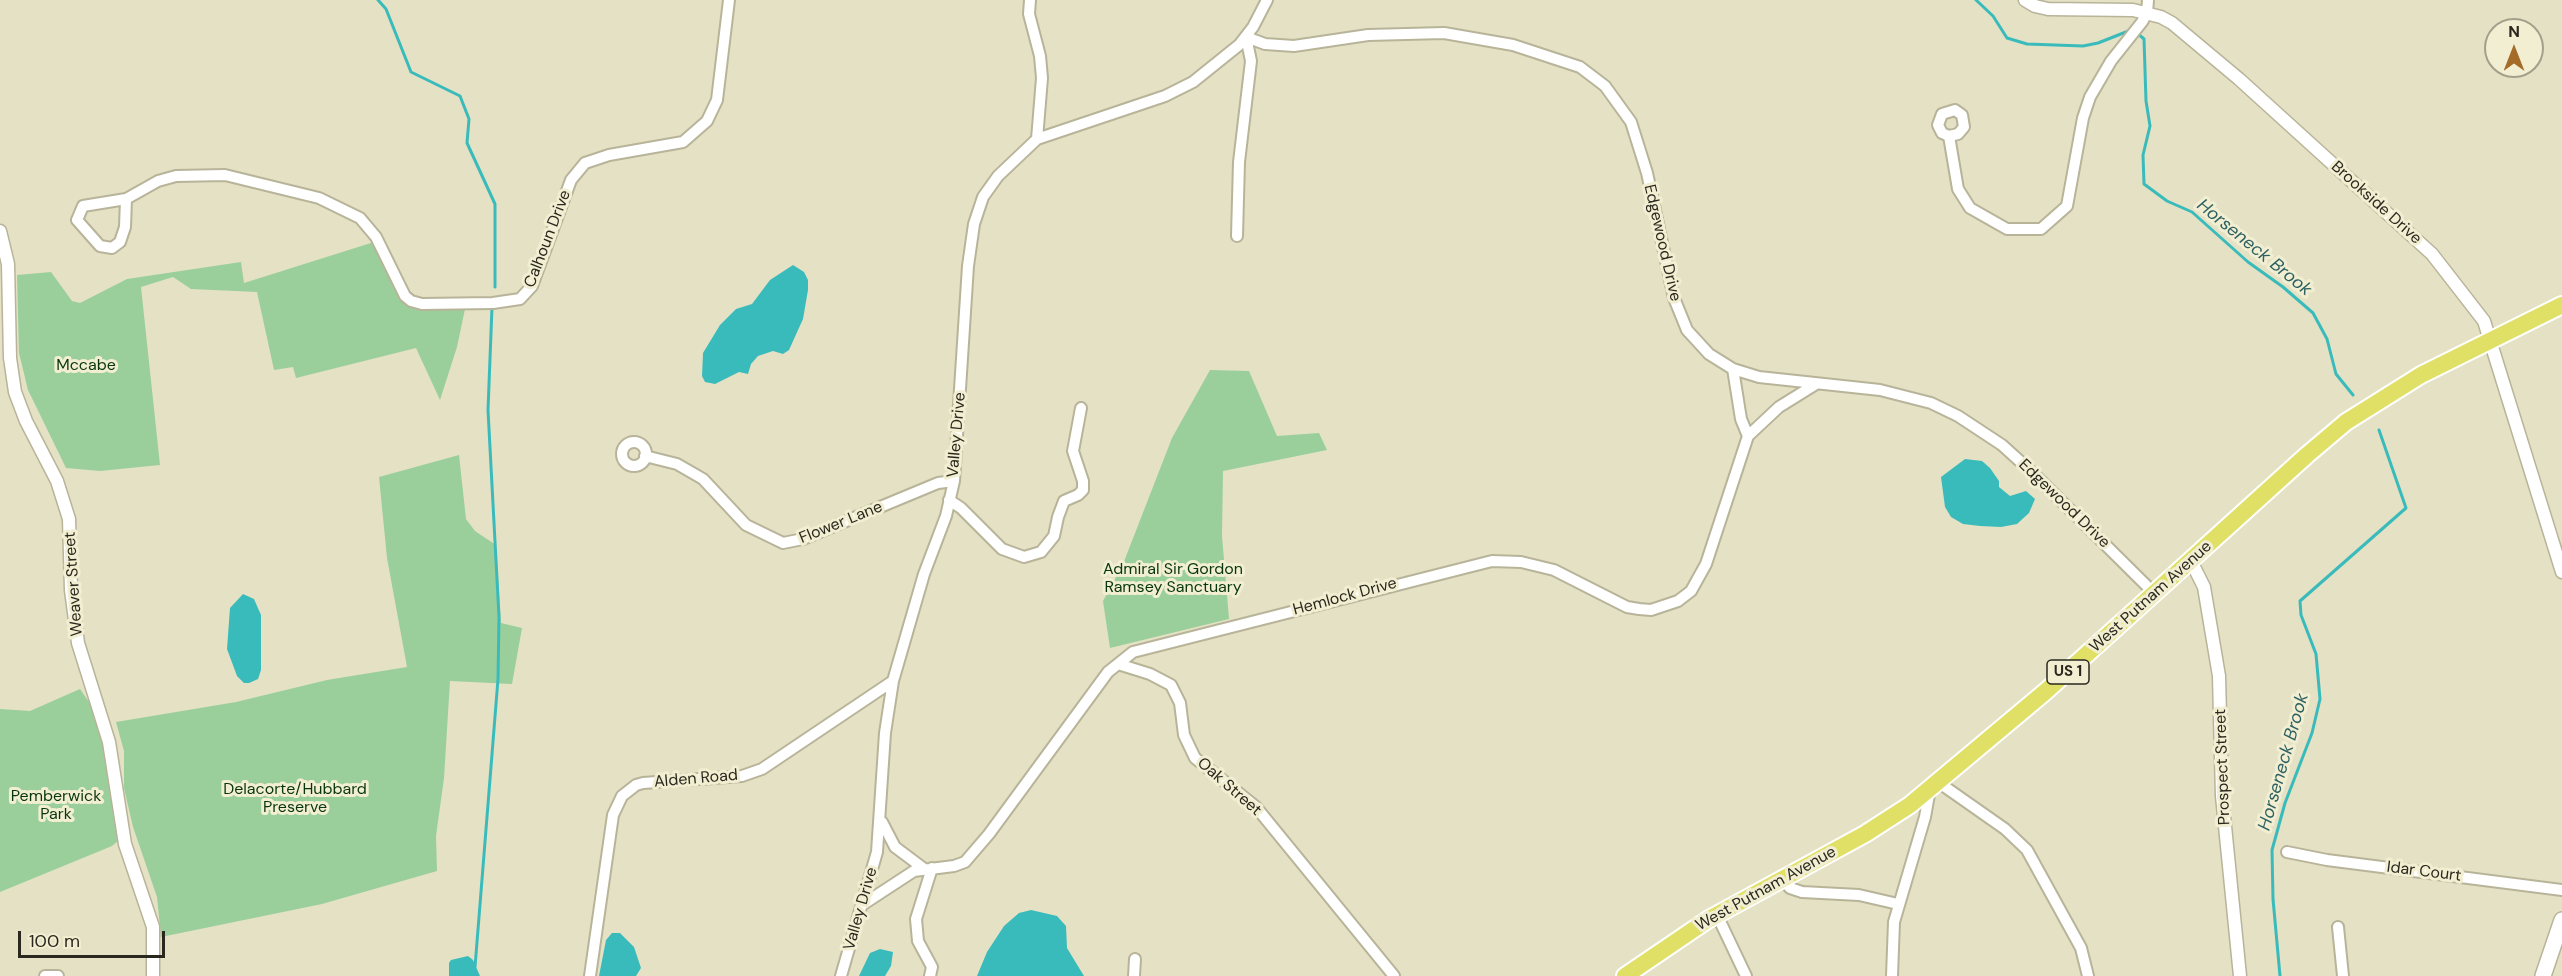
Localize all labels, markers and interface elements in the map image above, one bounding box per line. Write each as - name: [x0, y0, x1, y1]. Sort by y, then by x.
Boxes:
- north arrow: [2484, 18, 2544, 78]
- text: N: [2508, 21, 2520, 42]
- street label: Brookside Drive: [2327, 157, 2425, 249]
- street label: Edgewood Drive: [1639, 183, 1685, 303]
- street label: Calhoun Drive: [521, 188, 575, 290]
- water label: Horseneck Brook: [2192, 195, 2316, 301]
- park label: Mccabe: [56, 356, 116, 376]
- street label: Valley Drive: [944, 392, 970, 478]
- street label: Edgewood Drive: [2014, 456, 2114, 552]
- street label: Flower Lane: [797, 498, 885, 548]
- street label: Weaver Street: [61, 531, 87, 637]
- street label: West Putnam Avenue: [2086, 537, 2216, 657]
- park label: Admiral Sir Gordon Ramsey Sanctuary: [1103, 560, 1243, 598]
- street label: Hemlock Drive: [1291, 574, 1399, 620]
- road number: US 1: [2047, 660, 2089, 684]
- water label: Horseneck Brook: [2254, 691, 2314, 833]
- street label: Prospect Street: [2211, 709, 2235, 825]
- street label: Oak Street: [1193, 754, 1265, 820]
- street label: Alden Road: [653, 766, 739, 792]
- park label: Delacorte/Hubbard Preserve: [223, 780, 367, 818]
- park label: Pemberwick Park: [11, 787, 101, 825]
- street label: West Putnam Avenue: [1692, 842, 1840, 936]
- street label: Idar Court: [2386, 858, 2462, 886]
- street label: Valley Drive: [840, 865, 882, 953]
- scale bar: [21, 919, 168, 957]
- text: 100 m: [29, 929, 80, 953]

